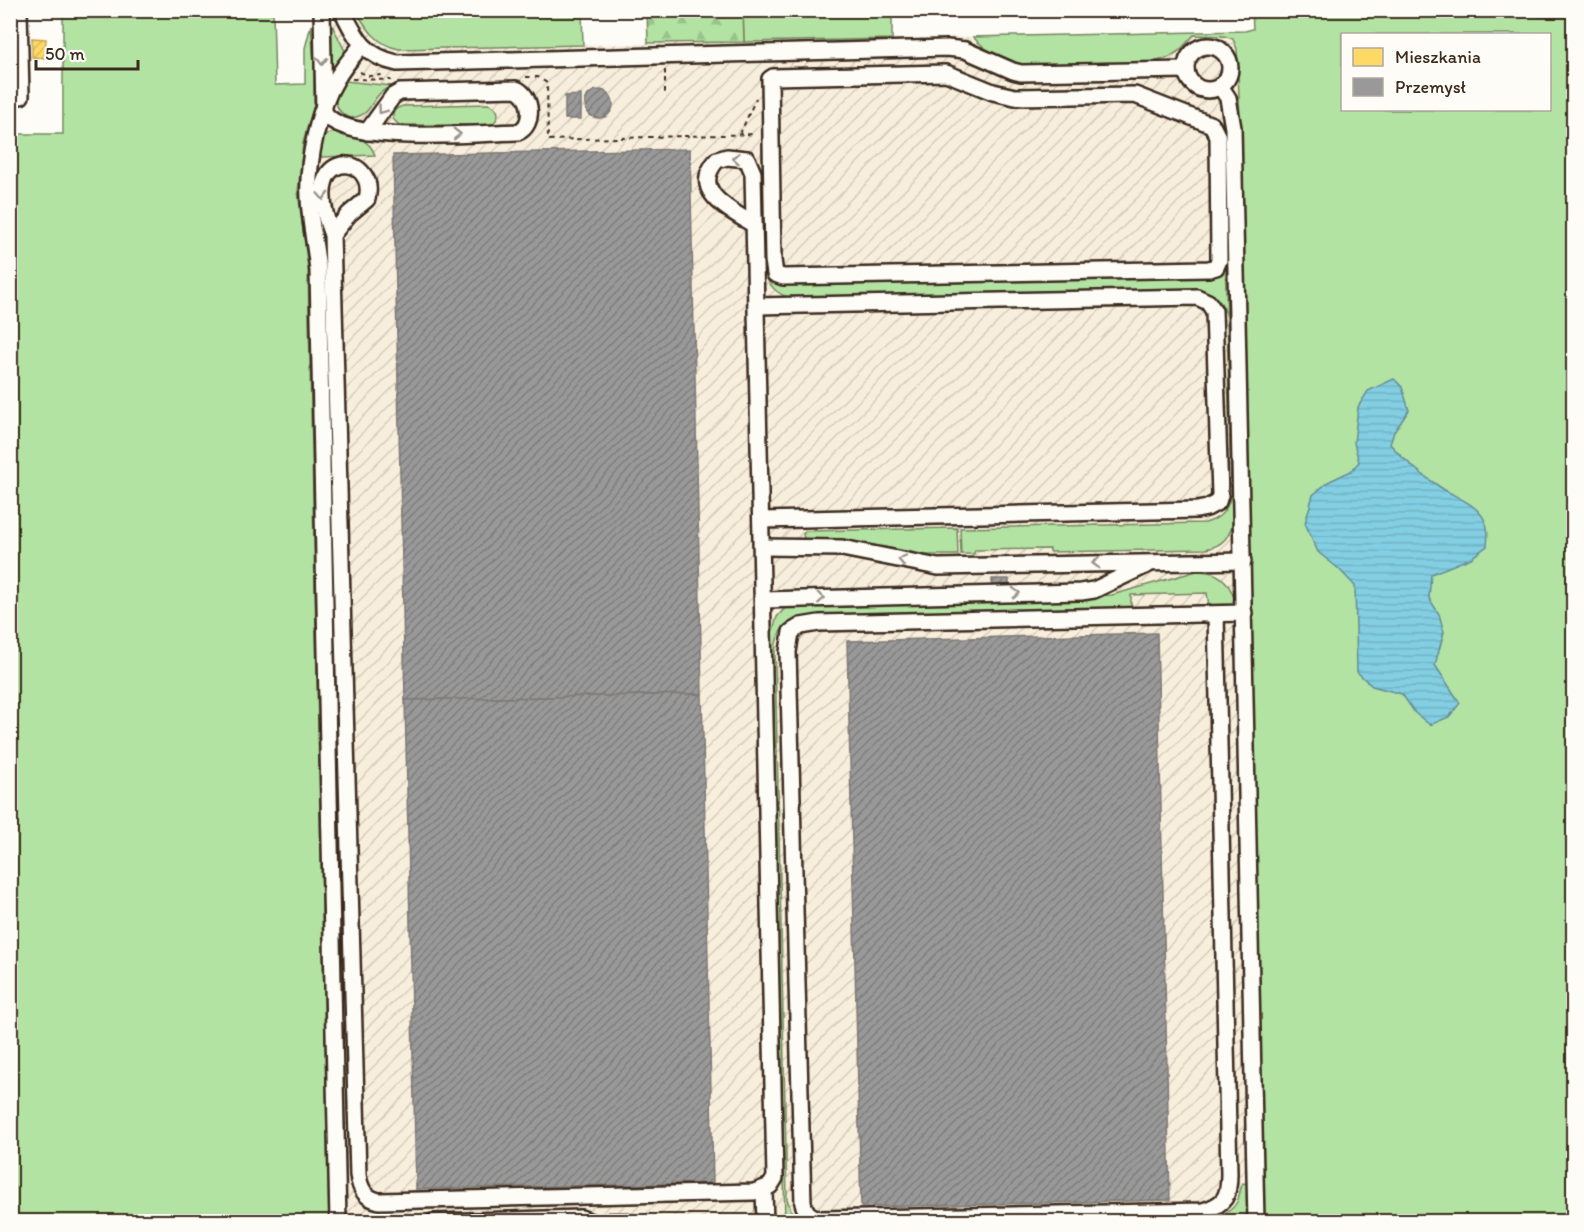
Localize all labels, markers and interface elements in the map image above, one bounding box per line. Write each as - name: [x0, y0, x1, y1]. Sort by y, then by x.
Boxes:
- scale bar: [36, 33, 138, 71]
- legend: [1341, 33, 1551, 111]
- text: 50 m: [45, 43, 85, 65]
- text: Mieszkania: [1395, 46, 1481, 68]
- one-way arrow: [316, 57, 329, 66]
- text: Przemysł: [1395, 76, 1466, 98]
- one-way arrow: [378, 104, 389, 115]
- one-way arrow: [452, 127, 461, 140]
- one-way arrow: [731, 152, 740, 165]
- one-way arrow: [316, 192, 329, 201]
- one-way arrow: [897, 554, 907, 567]
- one-way arrow: [1092, 557, 1101, 569]
- one-way arrow: [1012, 587, 1021, 599]
- one-way arrow: [817, 592, 826, 605]

